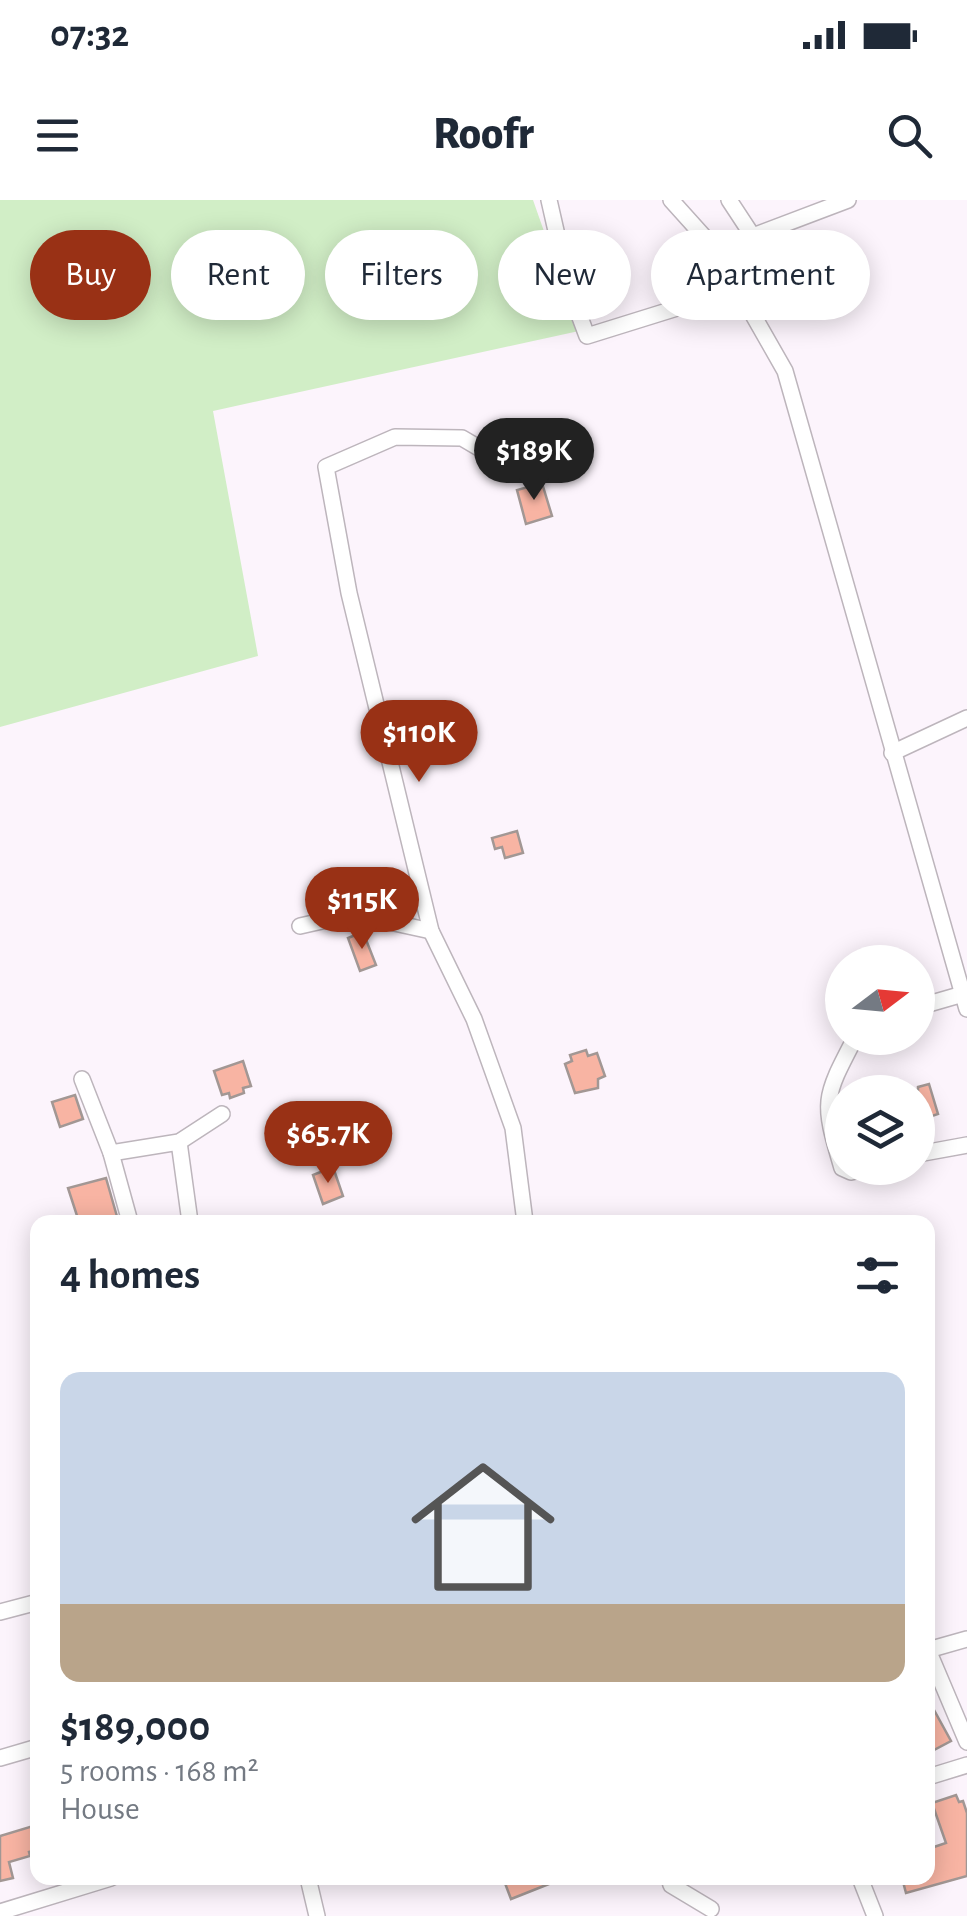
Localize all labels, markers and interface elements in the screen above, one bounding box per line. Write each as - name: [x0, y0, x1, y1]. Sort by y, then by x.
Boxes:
- text: 07:32: [50, 16, 129, 54]
- icon: menu: [30, 108, 85, 163]
- icon: search: [882, 108, 937, 163]
- text: Roofr: [433, 112, 534, 157]
- chip: Buy: [30, 230, 151, 320]
- chip: Rent: [171, 230, 305, 320]
- chip: Filters: [325, 230, 478, 320]
- chip: New: [498, 230, 631, 320]
- chip: Apartment: [651, 230, 870, 320]
- pin: $189K: [464, 418, 604, 503]
- text: $189K: [496, 434, 572, 466]
- pin: $110K: [349, 700, 489, 785]
- text: $110K: [383, 716, 455, 748]
- pin: $115K: [292, 867, 432, 952]
- text: $115K: [327, 883, 397, 915]
- north arrow: [825, 945, 935, 1055]
- map controls: [825, 945, 935, 1185]
- button: layers: [825, 1075, 935, 1185]
- pin: $65.7K: [247, 1101, 409, 1186]
- text: $65.7K: [286, 1117, 370, 1149]
- icon: filters: [850, 1248, 905, 1303]
- text: 4 homes: [60, 1254, 200, 1296]
- icon: home: [393, 1437, 573, 1617]
- text: $189,000: [60, 1706, 210, 1748]
- text: 5 rooms · 168 m²: [60, 1755, 259, 1787]
- text: House: [60, 1793, 140, 1825]

